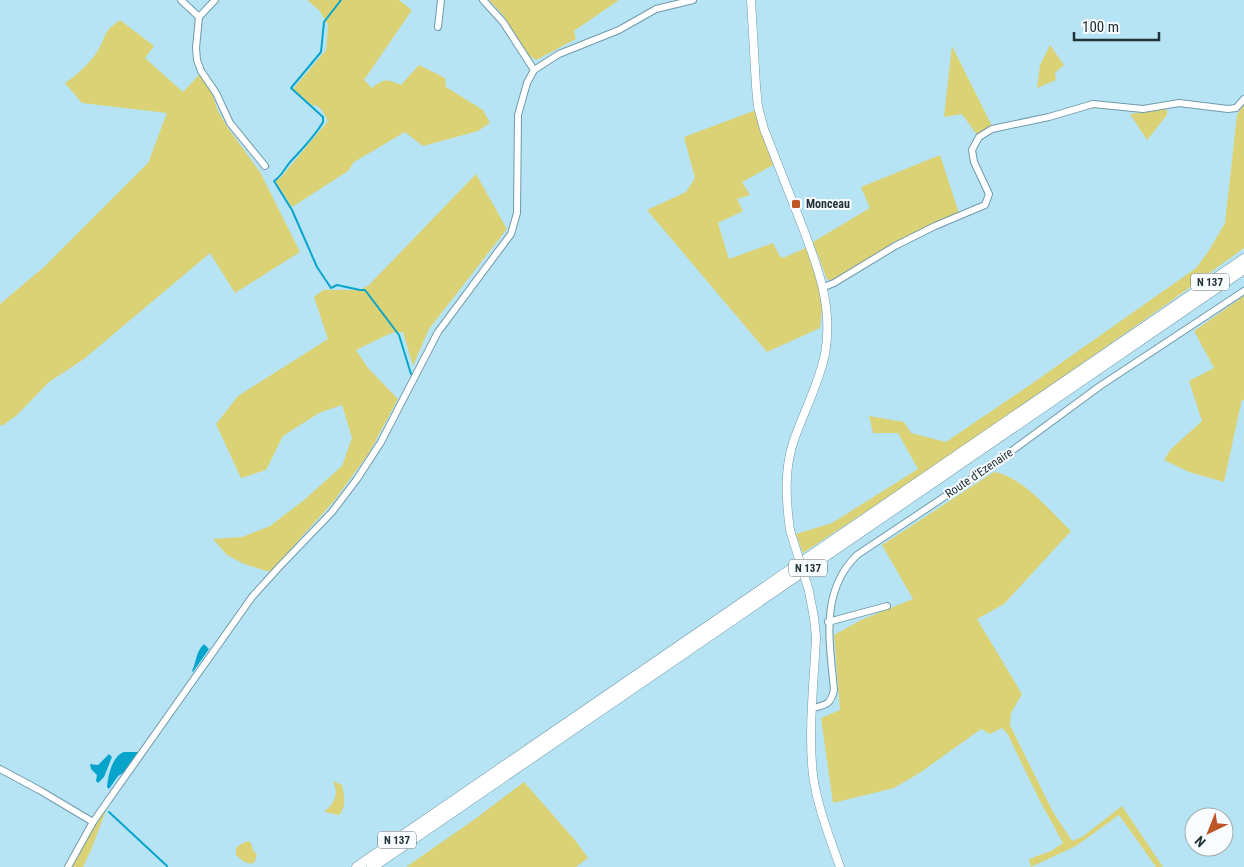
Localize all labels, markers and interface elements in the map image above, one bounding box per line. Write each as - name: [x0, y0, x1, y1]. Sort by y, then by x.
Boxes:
- scale bar: [1074, 10, 1159, 42]
- text: 100 m: [1082, 18, 1119, 36]
- place label: Monceau: [806, 197, 850, 211]
- marker: Monceau: [790, 198, 802, 210]
- road number: N 137: [1191, 274, 1229, 290]
- street label: Route d'Ezenaire: [943, 445, 1016, 501]
- road number: N 137: [789, 560, 827, 576]
- north arrow: [1184, 807, 1234, 857]
- road number: N 137: [378, 832, 416, 848]
- text: N: [1192, 833, 1209, 850]

